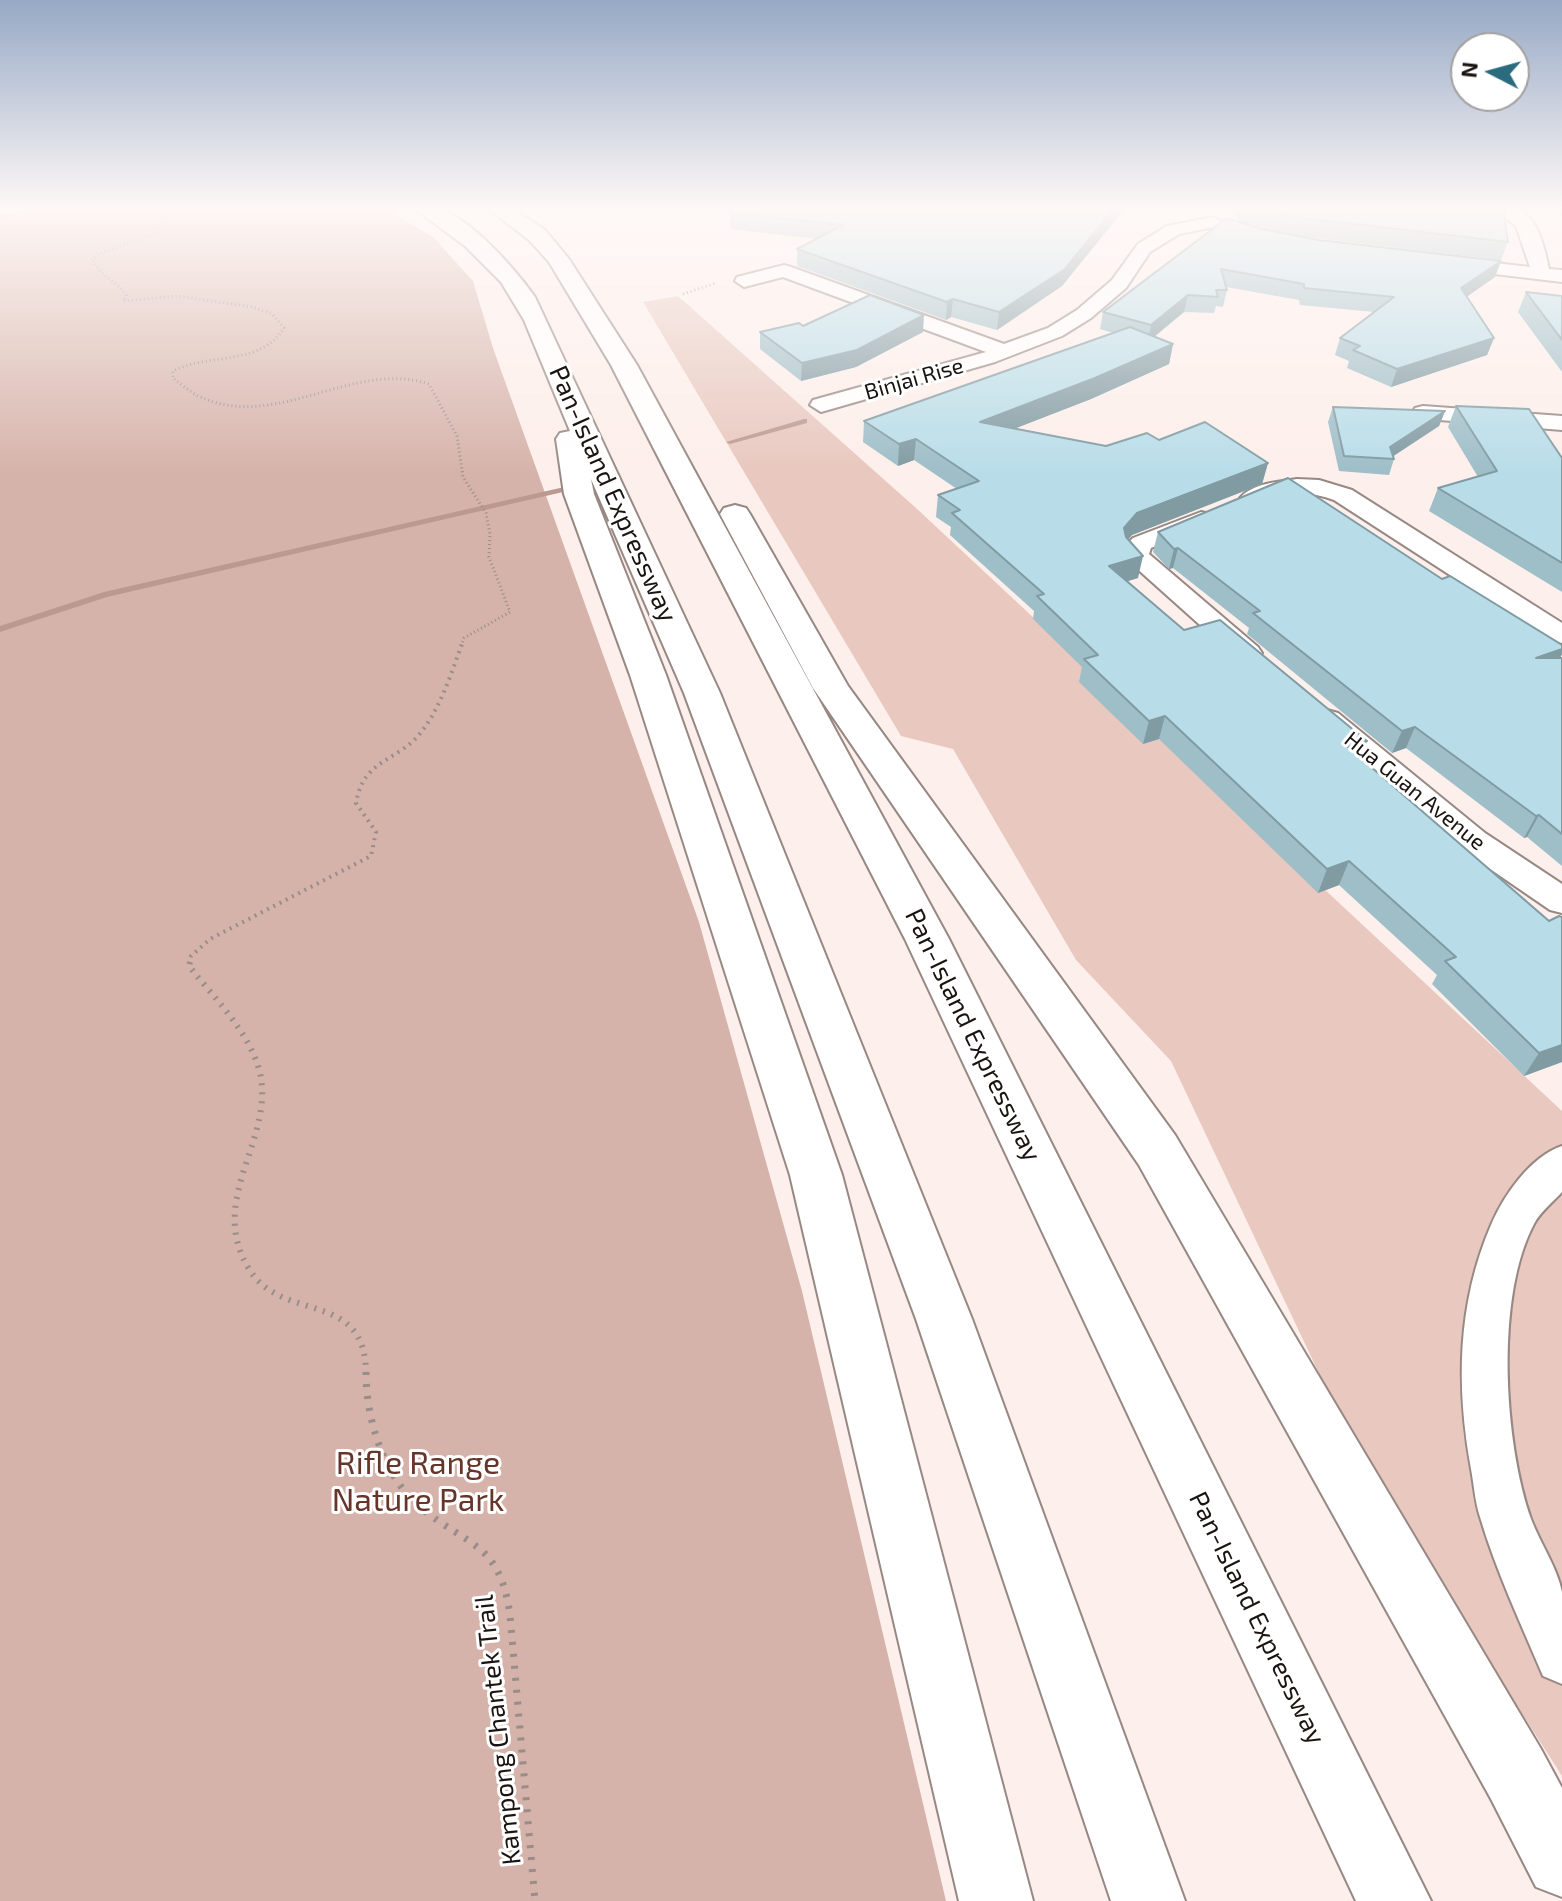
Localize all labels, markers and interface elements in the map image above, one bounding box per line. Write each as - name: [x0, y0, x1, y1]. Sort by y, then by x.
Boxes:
- north arrow: [1450, 32, 1530, 112]
- text: N: [1454, 60, 1482, 79]
- street label: Binjai Rise: [861, 352, 967, 406]
- street label: Pan-Island Expressway: [542, 361, 684, 627]
- street label: Hua Guan Avenue: [1339, 726, 1491, 856]
- street label: Pan-Island Expressway: [898, 904, 1048, 1166]
- park label: Rifle Range Nature Park: [332, 1444, 504, 1519]
- street label: Pan-Island Expressway: [1182, 1487, 1332, 1749]
- street label: Kampong Chantek Trail: [468, 1593, 528, 1867]

